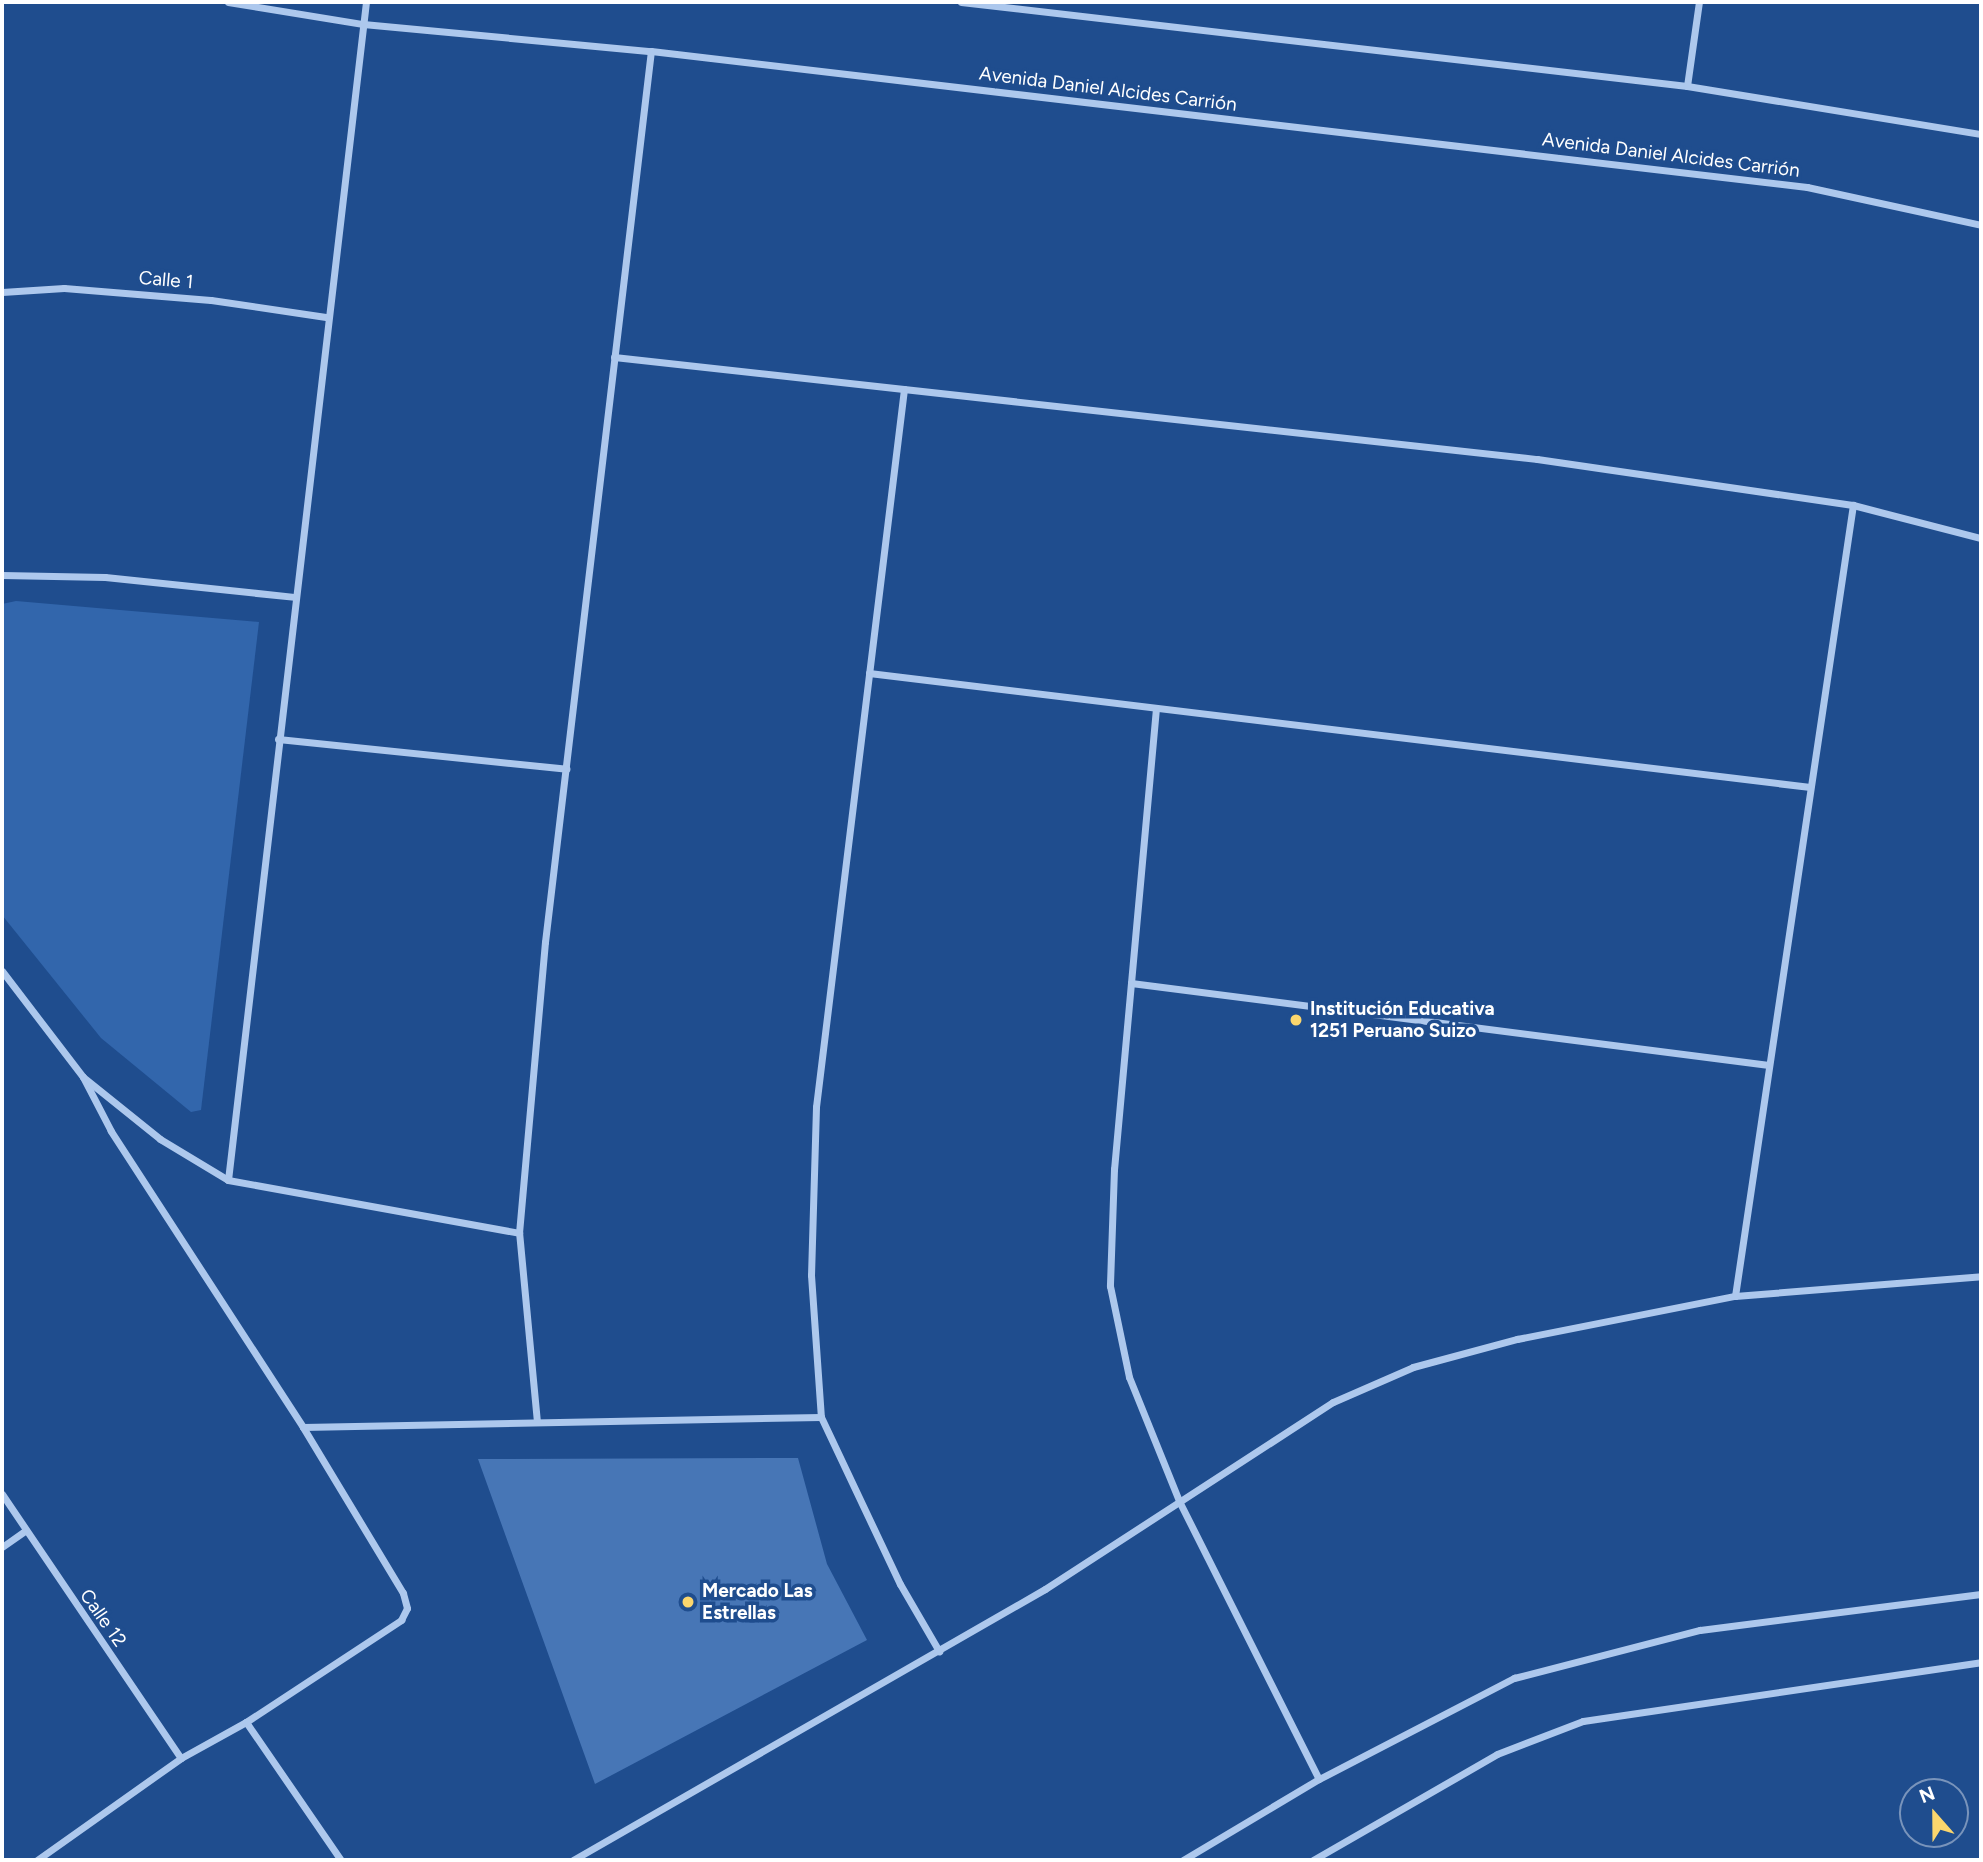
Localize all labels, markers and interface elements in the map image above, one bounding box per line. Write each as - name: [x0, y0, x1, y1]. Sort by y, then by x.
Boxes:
- street label: Avenida Daniel Alcides Carrión: [978, 62, 1238, 116]
- street label: Avenida Daniel Alcides Carrión: [1541, 128, 1801, 182]
- street label: Calle 1: [138, 266, 194, 294]
- place label: Institución Educativa 1251 Peruano Suizo: [1310, 998, 1495, 1042]
- marker: Institución Educativa 1251 Peruano Suizo: [1288, 1012, 1304, 1028]
- place label: Mercado Las Estrellas: [702, 1580, 813, 1624]
- street label: Calle 12: [75, 1585, 131, 1651]
- marker: Mercado Las Estrellas: [680, 1594, 696, 1610]
- north arrow: [1899, 1778, 1969, 1848]
- text: N: [1916, 1781, 1938, 1808]

